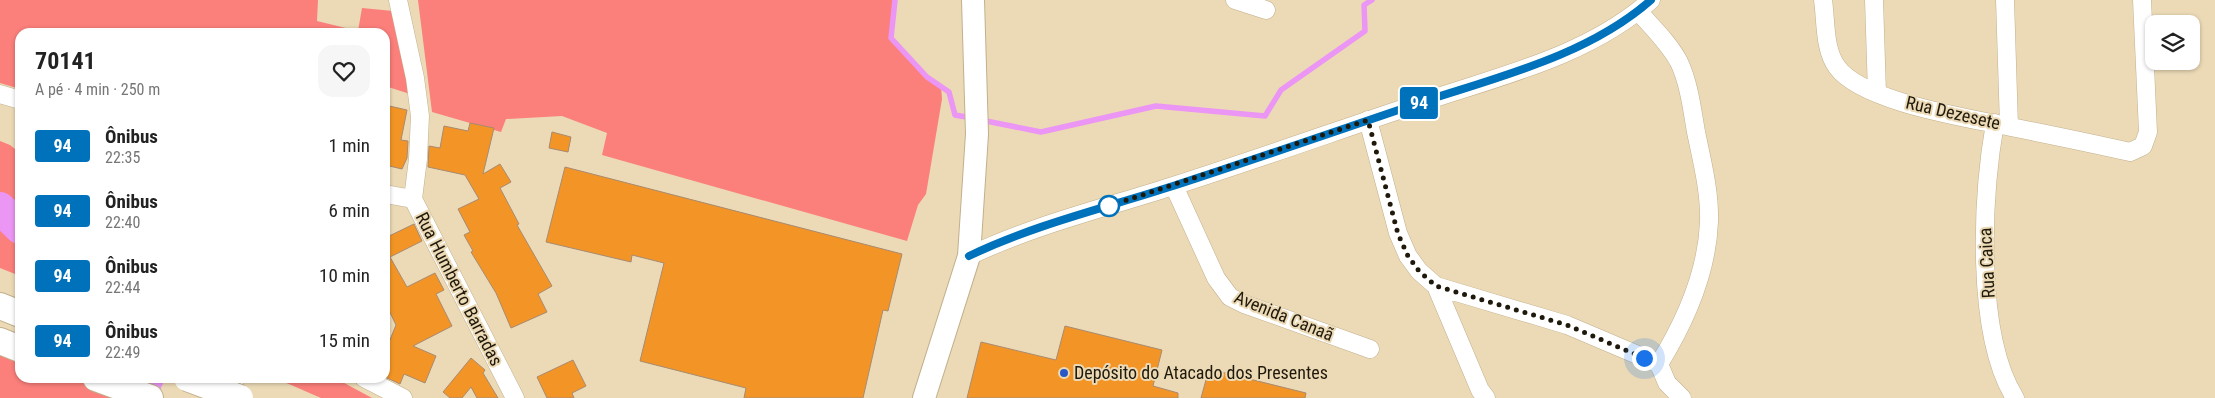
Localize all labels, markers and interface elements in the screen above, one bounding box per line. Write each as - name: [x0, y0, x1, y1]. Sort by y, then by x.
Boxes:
- map controls: [2145, 15, 2200, 70]
- button: layers: [2145, 15, 2200, 70]
- button: heart: [318, 45, 370, 97]
- text: 70141: [35, 47, 96, 75]
- text: A pé · 4 min · 250 m: [35, 80, 160, 99]
- line badge: 94: [1396, 87, 1442, 119]
- street label: Rua Dezesete: [1904, 91, 2002, 134]
- text: 94: [1410, 92, 1428, 113]
- text: Ônibus: [105, 125, 158, 148]
- text: 1 min: [328, 134, 370, 157]
- text: 94: [53, 135, 72, 156]
- text: 22:35: [105, 148, 140, 167]
- text: Ônibus: [105, 190, 158, 213]
- unlabelled marker: [1098, 195, 1120, 217]
- text: 6 min: [328, 199, 370, 222]
- text: 94: [53, 200, 72, 221]
- street label: Rua Humberto Barradas: [412, 209, 507, 369]
- text: 22:40: [105, 213, 140, 232]
- street label: Rua Caica: [1974, 227, 1999, 299]
- text: Ônibus: [105, 255, 158, 278]
- text: 10 min: [319, 264, 370, 287]
- text: 94: [53, 265, 72, 286]
- text: 22:44: [105, 278, 140, 297]
- street label: Avenida Canaã: [1231, 286, 1337, 345]
- text: Ônibus: [105, 320, 158, 343]
- text: 15 min: [319, 329, 370, 352]
- text: 94: [53, 330, 72, 351]
- text: 22:49: [105, 343, 140, 362]
- your location: [1632, 346, 1657, 371]
- place label: Depósito do Atacado dos Presentes: [1074, 362, 1328, 383]
- marker: Depósito do Atacado dos Presentes: [1058, 367, 1070, 379]

